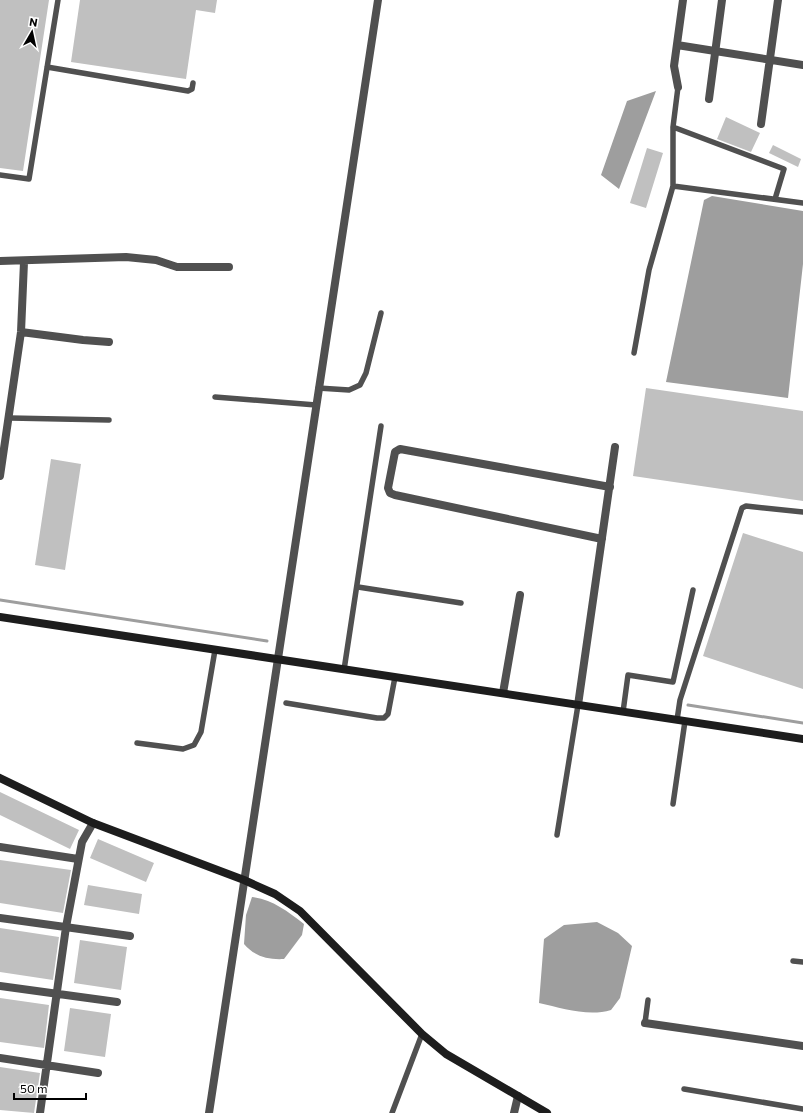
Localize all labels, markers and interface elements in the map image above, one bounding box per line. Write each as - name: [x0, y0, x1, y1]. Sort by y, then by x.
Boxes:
- north arrow: [12, 12, 52, 52]
- text: N: [29, 15, 39, 29]
- scale bar: [14, 1075, 86, 1101]
- text: 50 m: [20, 1081, 48, 1095]

